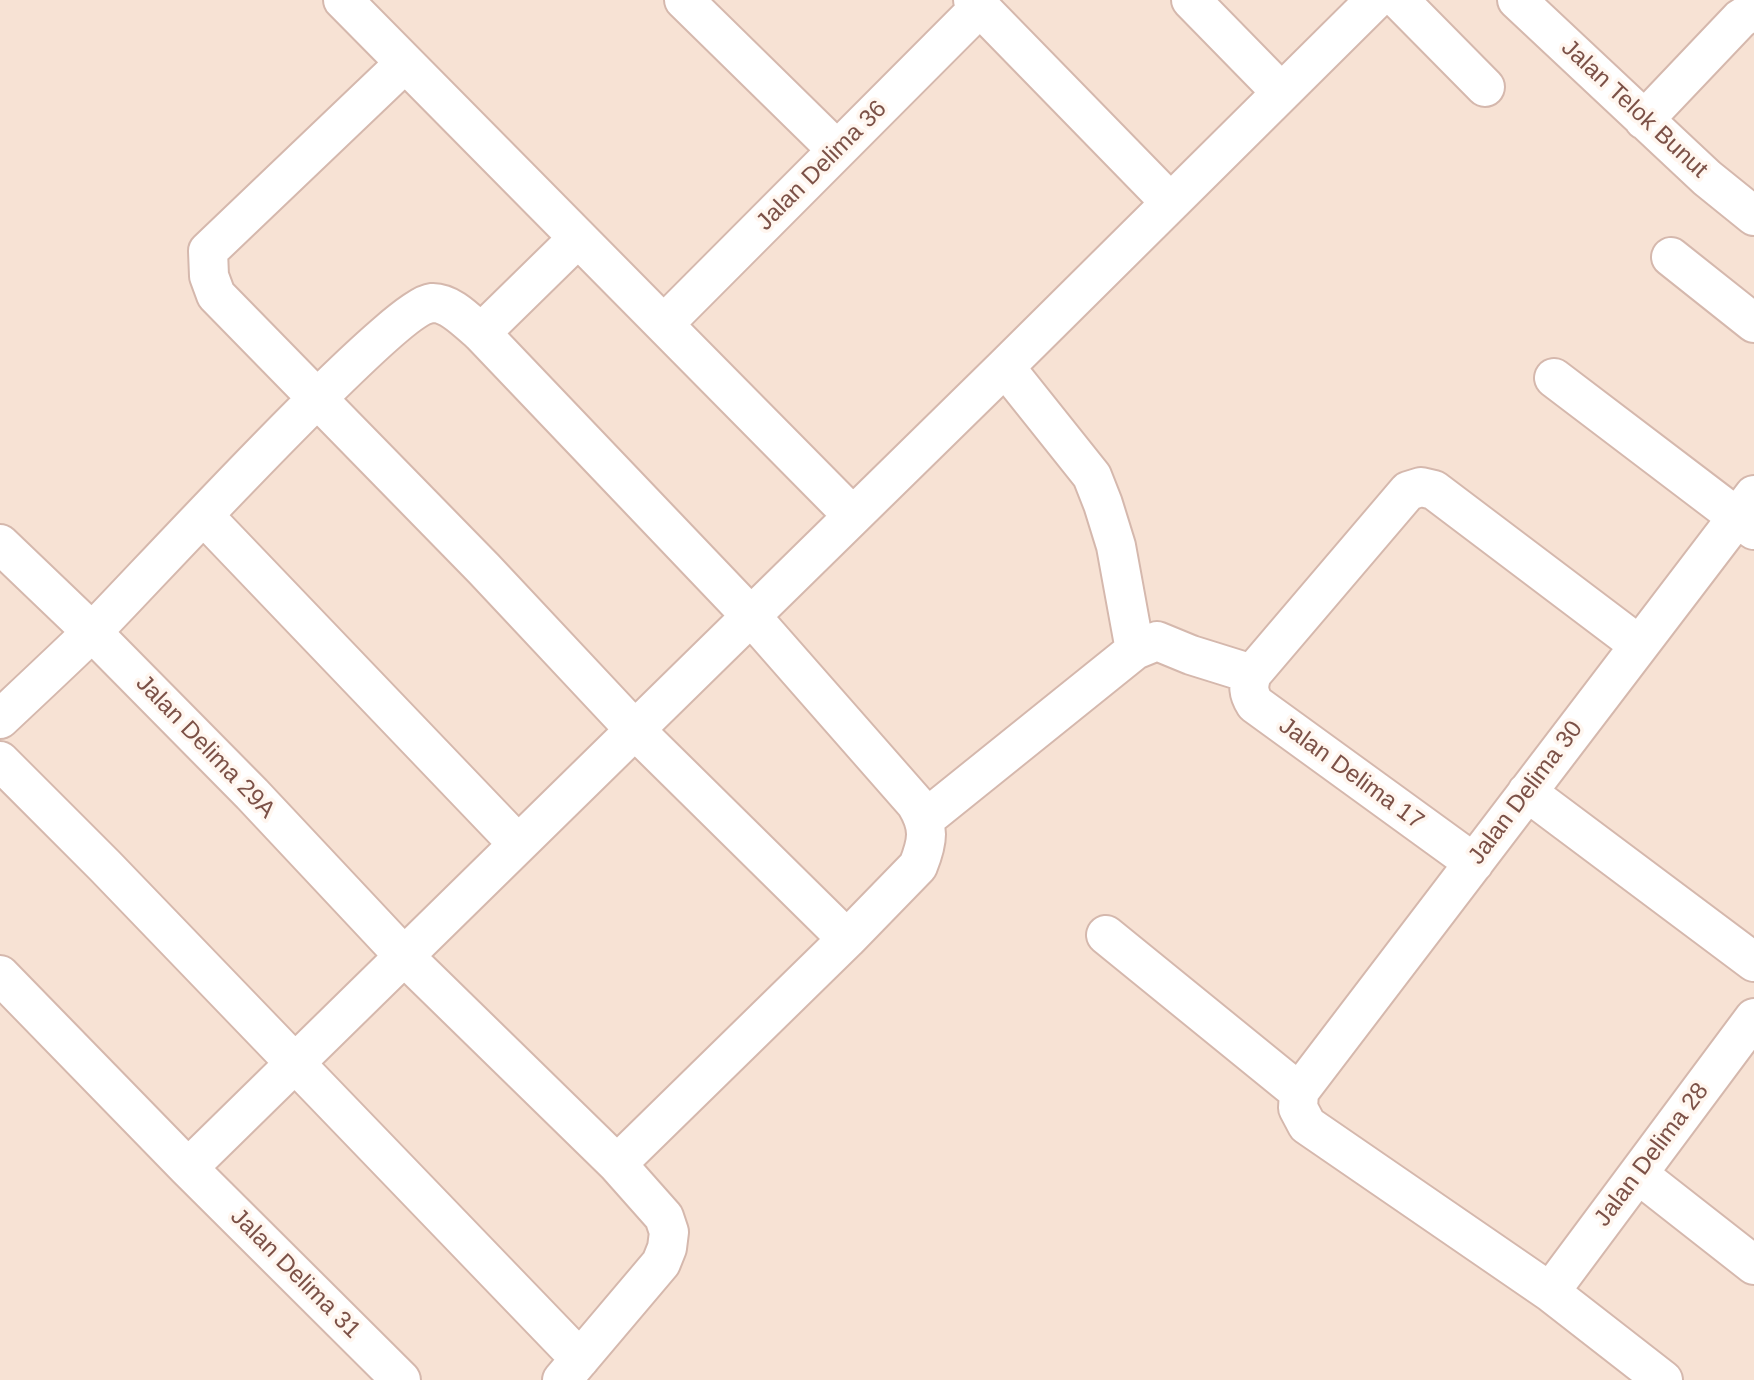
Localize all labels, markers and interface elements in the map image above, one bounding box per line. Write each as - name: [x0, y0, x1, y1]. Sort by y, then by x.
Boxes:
- street label: Jalan Telok Bunut: [1555, 34, 1713, 184]
- street label: Jalan Delima 36: [751, 95, 893, 237]
- street label: Jalan Delima 29A: [129, 669, 281, 825]
- street label: Jalan Delima 17: [1273, 712, 1429, 836]
- street label: Jalan Delima 30: [1463, 716, 1589, 870]
- street label: Jalan Delima 28: [1589, 1078, 1715, 1232]
- street label: Jalan Delima 31: [224, 1203, 366, 1345]

